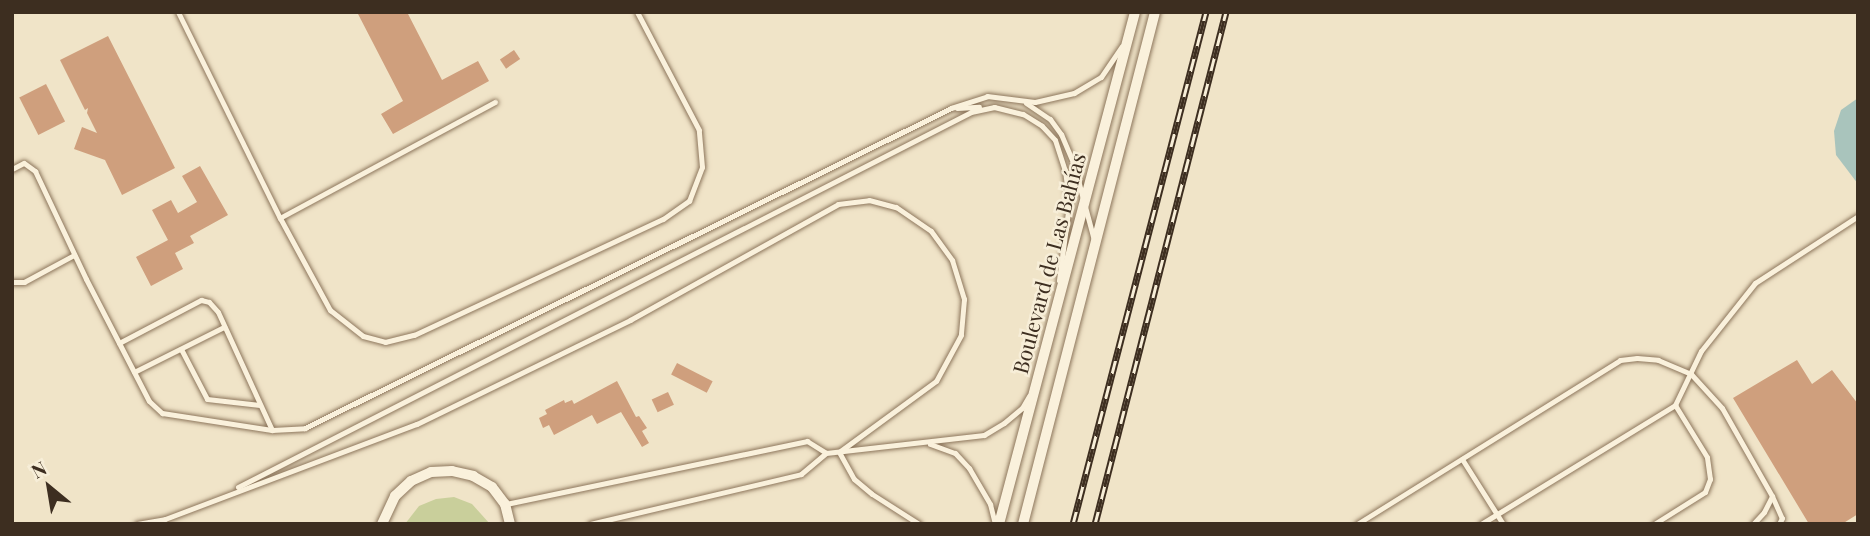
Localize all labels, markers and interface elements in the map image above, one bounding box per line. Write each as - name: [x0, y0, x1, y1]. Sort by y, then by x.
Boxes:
- street label: Boulevard de Las Bahías: [1006, 150, 1090, 376]
- north arrow: [14, 452, 84, 522]
- text: N: [26, 454, 51, 484]

